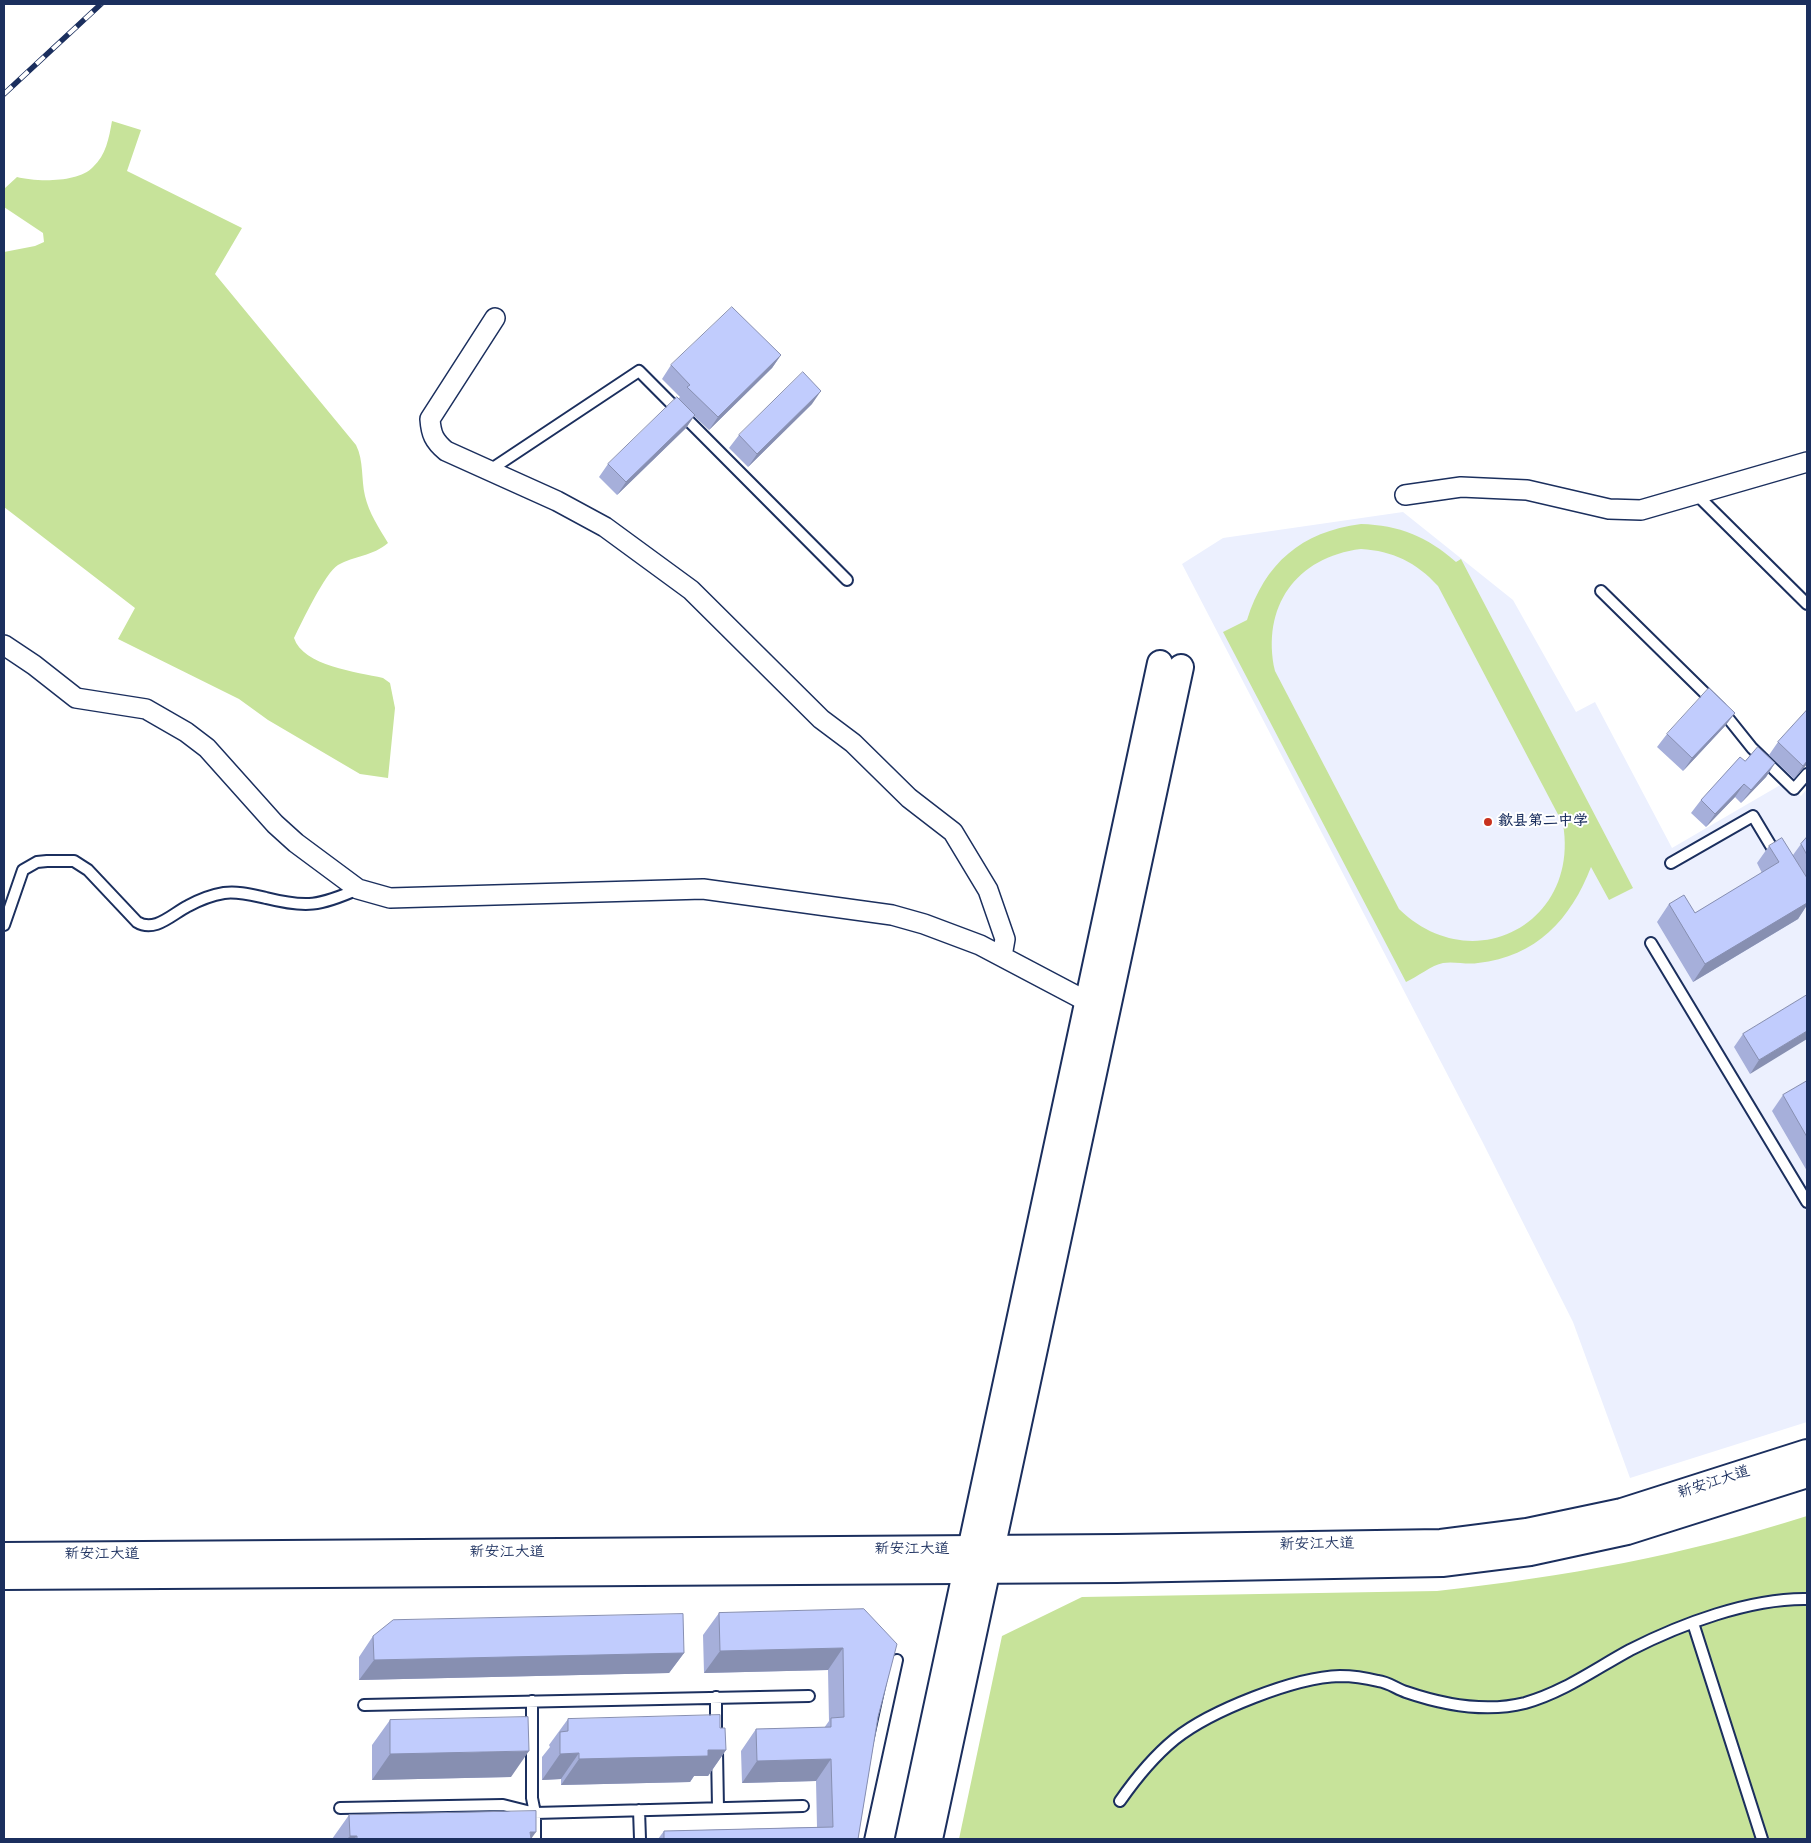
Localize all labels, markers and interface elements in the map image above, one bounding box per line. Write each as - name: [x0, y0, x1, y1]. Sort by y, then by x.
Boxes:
- place label: 歙县第二中学: [1498, 813, 1588, 831]
- marker: 歙县第二中学: [1482, 816, 1494, 828]
- street label: 新安江大道: [1676, 1463, 1752, 1503]
- street label: 新安江大道: [1279, 1535, 1355, 1555]
- street label: 新安江大道: [875, 1541, 949, 1559]
- street label: 新安江大道: [470, 1544, 544, 1562]
- street label: 新安江大道: [65, 1546, 139, 1564]

